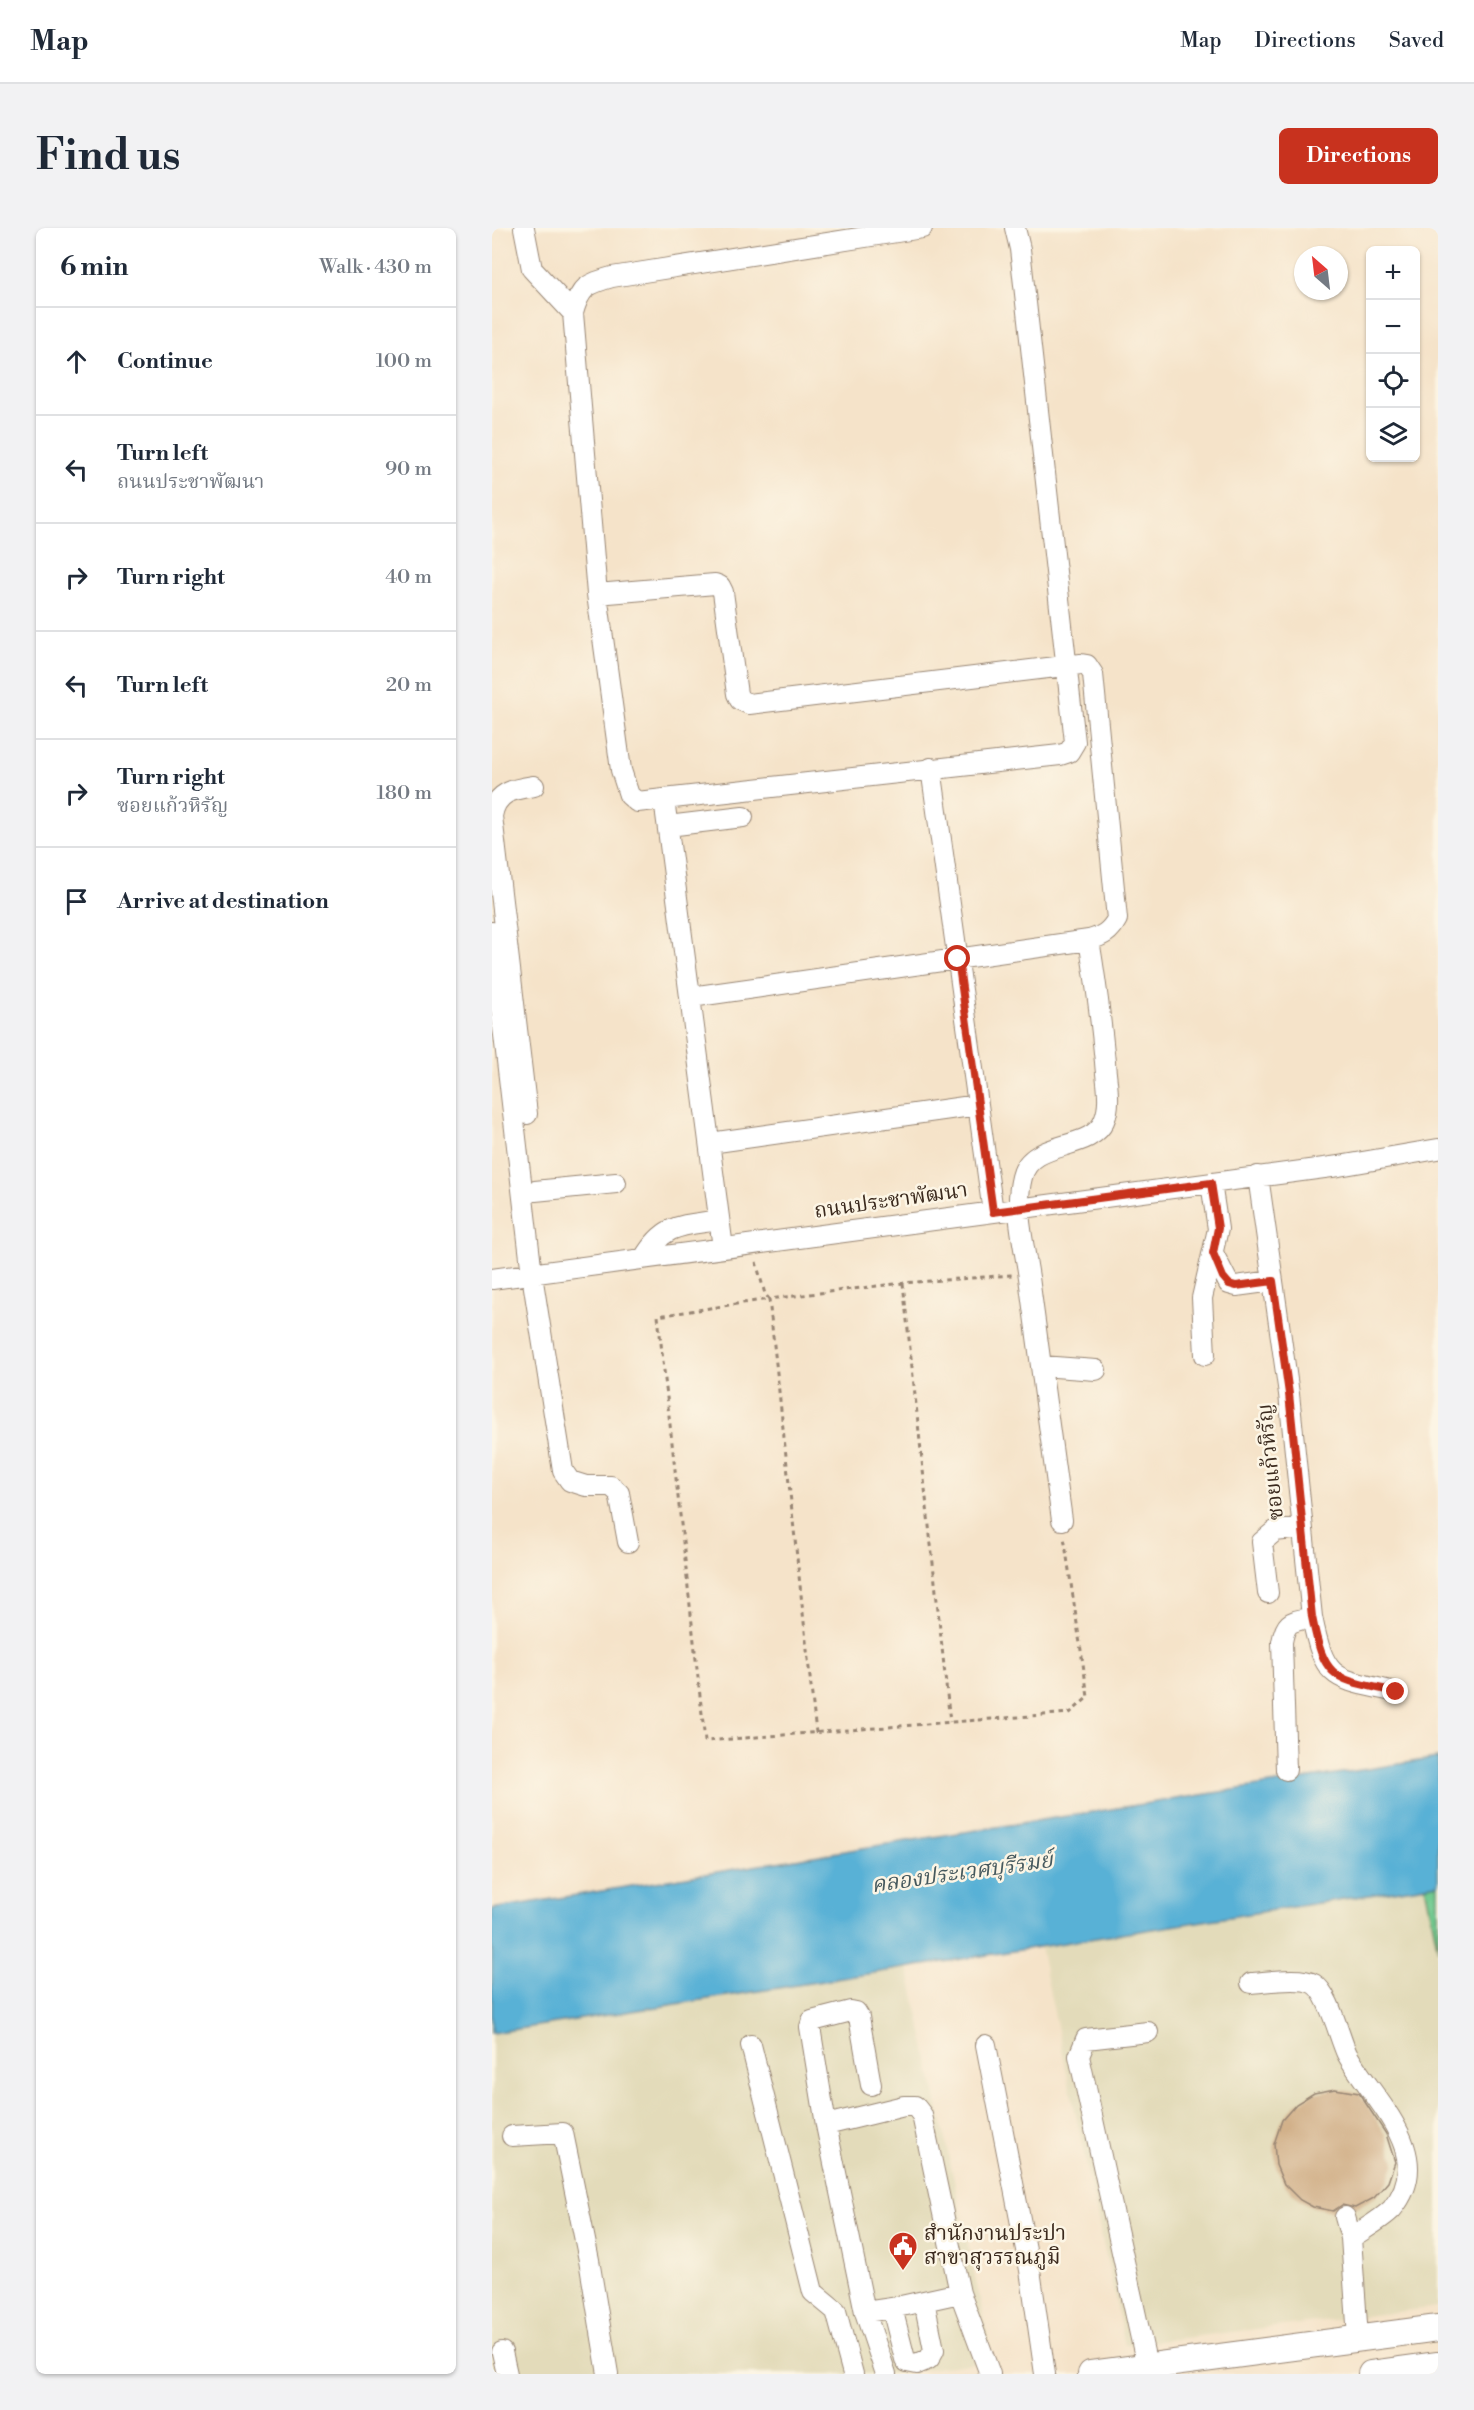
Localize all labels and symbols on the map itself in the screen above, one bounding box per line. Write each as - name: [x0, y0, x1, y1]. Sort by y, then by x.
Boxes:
- north arrow: [1294, 246, 1348, 300]
- route start: [944, 945, 970, 971]
- street label: ถนนประชาพัฒนา: [813, 1177, 969, 1225]
- street label: ซอยแก้วหิรัญ: [1252, 1403, 1290, 1521]
- route end: [1382, 1678, 1408, 1704]
- water label: คลองประเวศบุรีรมย์: [870, 1846, 1058, 1899]
- place label: สำนักงานประปา สาขาสุวรรณภูมิ: [924, 2221, 1066, 2271]
- public building icon: สำนักงานประปา สาขาสุวรรณภูมิ: [887, 2230, 919, 2272]

